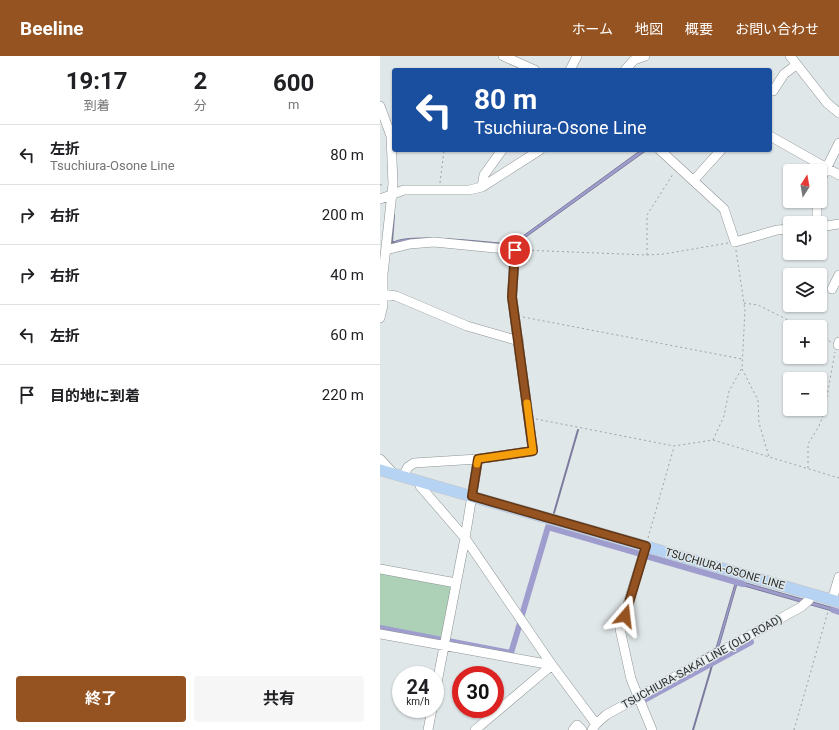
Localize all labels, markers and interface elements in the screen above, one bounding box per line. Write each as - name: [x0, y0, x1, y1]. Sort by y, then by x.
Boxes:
- text: Beeline: [20, 17, 84, 40]
- text: ホーム: [571, 21, 613, 37]
- text: 地図: [635, 21, 663, 37]
- text: 概要: [685, 21, 713, 37]
- text: お問い合わせ: [735, 21, 819, 37]
- text: 19:17: [66, 67, 128, 95]
- text: 2: [193, 67, 207, 95]
- text: 600: [273, 69, 314, 97]
- text: 80 m: [474, 83, 537, 116]
- icon: left: [408, 84, 460, 136]
- text: m: [288, 97, 299, 112]
- text: 到着: [84, 98, 110, 113]
- text: 分: [194, 98, 207, 113]
- text: Tsuchiura-Osone Line: [474, 117, 647, 138]
- text: 左折: [50, 140, 80, 158]
- icon: left: [16, 144, 38, 166]
- text: 80 m: [330, 146, 364, 164]
- text: Tsuchiura-Osone Line: [50, 158, 175, 173]
- north arrow: [783, 164, 827, 208]
- map controls: [783, 164, 827, 416]
- icon: right: [16, 204, 38, 226]
- text: 200 m: [322, 206, 364, 224]
- text: 右折: [50, 207, 80, 225]
- button: sound: [783, 216, 827, 260]
- pin: [498, 233, 532, 267]
- icon: arrive: [504, 239, 526, 261]
- icon: right: [16, 264, 38, 286]
- text: 40 m: [330, 266, 364, 284]
- text: 右折: [50, 267, 80, 285]
- button: layers: [783, 268, 827, 312]
- button: +: [783, 320, 827, 364]
- icon: left: [16, 324, 38, 346]
- text: 60 m: [330, 326, 364, 344]
- text: 左折: [50, 327, 80, 345]
- button: −: [783, 372, 827, 416]
- icon: arrive: [16, 384, 38, 406]
- text: 220 m: [322, 386, 364, 404]
- text: 目的地に到着: [50, 387, 140, 405]
- street label: TSUCHIURA-OSONE LINE: [664, 546, 786, 592]
- position arrow: [604, 595, 646, 637]
- street label: TSUCHIURA-SAKAI LINE (OLD ROAD): [620, 612, 785, 712]
- speed limit sign: 30: [452, 666, 504, 718]
- text: 24: [407, 675, 429, 699]
- button: 終了: [16, 676, 186, 722]
- button: 共有: [194, 676, 364, 722]
- text: km/h: [406, 696, 430, 707]

